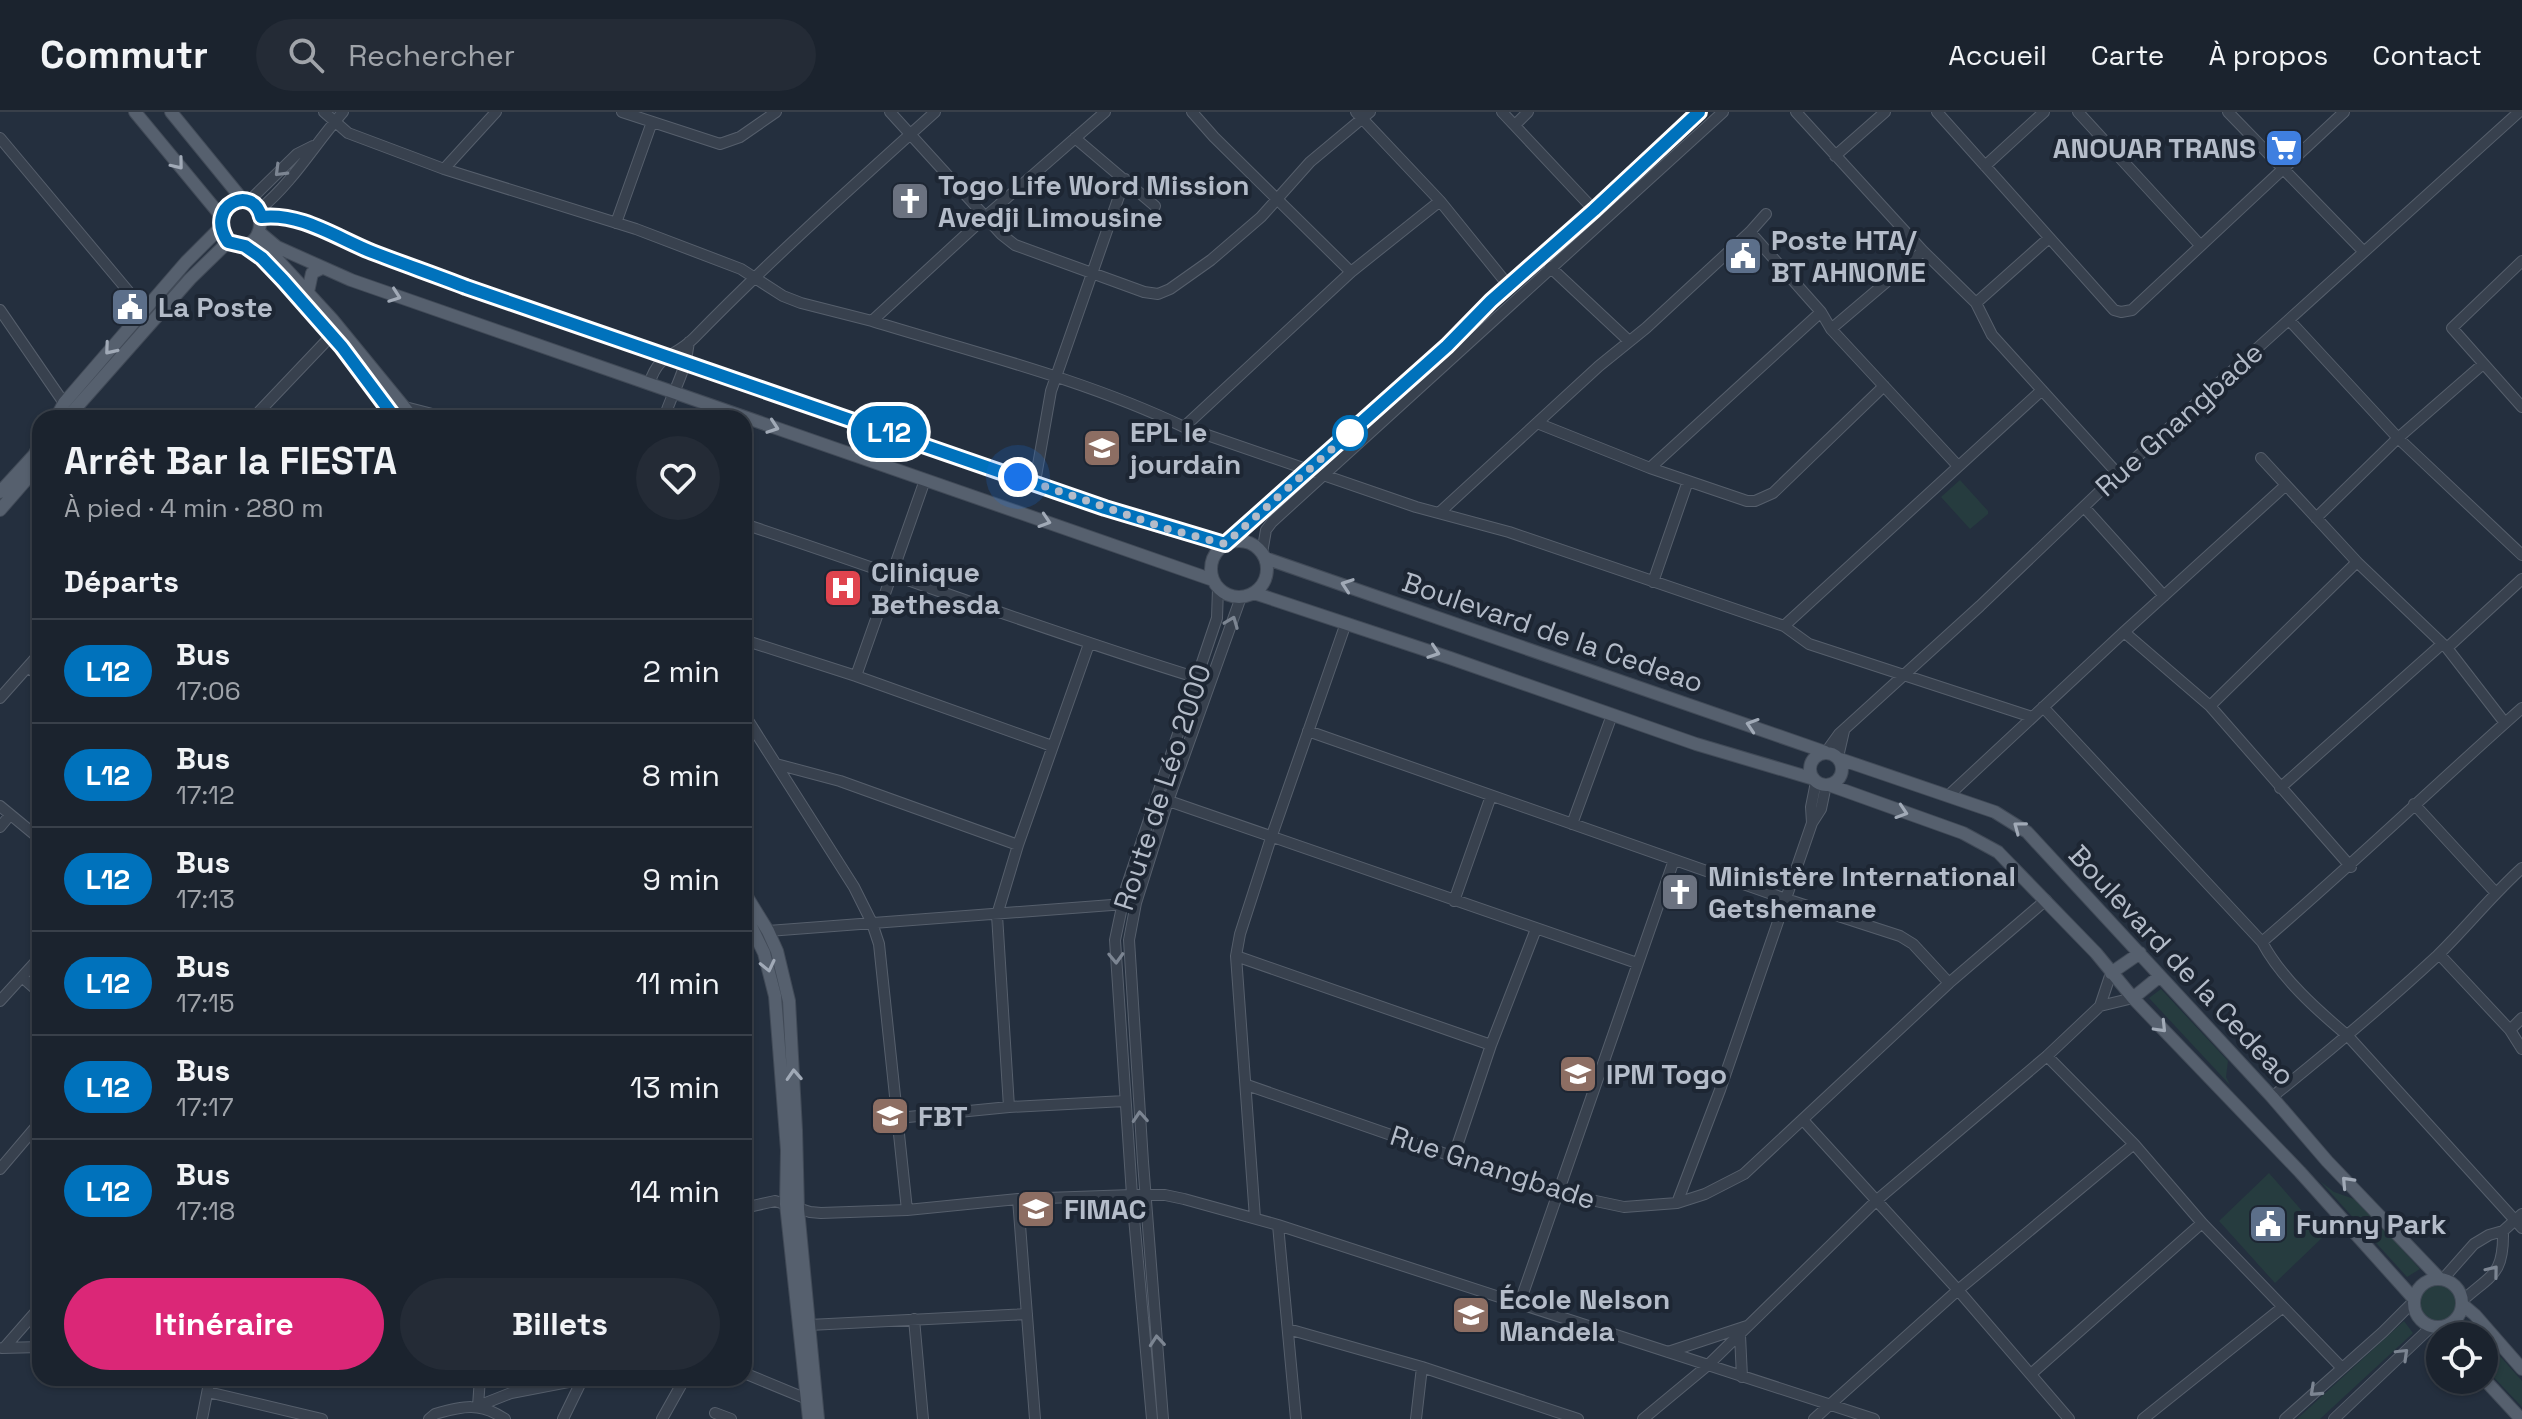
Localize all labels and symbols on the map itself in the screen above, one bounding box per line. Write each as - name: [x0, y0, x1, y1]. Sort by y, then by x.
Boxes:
- supermarket icon: ANOUAR TRANS: [2263, 127, 2305, 169]
- place label: ANOUAR TRANS: [2053, 130, 2256, 166]
- one-way arrow: [168, 155, 182, 170]
- one-way arrow: [274, 162, 289, 177]
- place label: Togo Life Word Mission Avedji Limousine: [938, 167, 1250, 235]
- church icon: Togo Life Word Mission Avedji Limousine: [889, 180, 931, 222]
- place label: Poste HTA/ BT AHNOME: [1771, 222, 1926, 290]
- public building icon: Poste HTA/ BT AHNOME: [1722, 235, 1764, 277]
- public building icon: La Poste: [109, 286, 151, 328]
- one-way arrow: [387, 286, 401, 302]
- place label: La Poste: [158, 289, 273, 325]
- street label: Rue Gnangbade: [2088, 334, 2270, 504]
- one-way arrow: [106, 340, 120, 355]
- line badge: L12: [843, 406, 935, 458]
- place label: EPL le jourdain: [1129, 414, 1241, 482]
- unlabelled marker: [1333, 416, 1367, 450]
- one-way arrow: [765, 417, 779, 434]
- school or university icon: EPL le jourdain: [1081, 427, 1123, 469]
- your location: [998, 457, 1038, 497]
- one-way arrow: [1037, 512, 1051, 528]
- place label: Clinique Bethesda: [871, 554, 1000, 622]
- street label: Boulevard de la Cedeao: [1398, 564, 1708, 700]
- hospital icon: Clinique Bethesda: [822, 567, 864, 609]
- one-way arrow: [1341, 579, 1355, 595]
- one-way arrow: [1222, 616, 1238, 630]
- one-way arrow: [1427, 643, 1441, 659]
- street label: Route de Léo 2000: [1105, 659, 1219, 915]
- one-way arrow: [1745, 718, 1759, 734]
- one-way arrow: [1894, 803, 1908, 819]
- one-way arrow: [2013, 822, 2028, 836]
- street label: Boulevard de la Cedeao: [2061, 837, 2303, 1093]
- place label: Ministère International Getshemane: [1708, 858, 2016, 926]
- church icon: Ministère International Getshemane: [1659, 871, 1701, 913]
- one-way arrow: [1107, 952, 1124, 965]
- one-way arrow: [758, 959, 775, 973]
- one-way arrow: [2152, 1018, 2167, 1032]
- school or university icon: IPM Togo: [1557, 1053, 1599, 1095]
- place label: IPM Togo: [1606, 1056, 1727, 1092]
- one-way arrow: [785, 1068, 802, 1081]
- school or university icon: FBT: [869, 1095, 911, 1137]
- place label: FBT: [918, 1098, 968, 1134]
- one-way arrow: [1132, 1110, 1149, 1123]
- street label: Rue Gnangbade: [1386, 1117, 1600, 1217]
- one-way arrow: [2342, 1177, 2356, 1192]
- school or university icon: FIMAC: [1015, 1188, 1057, 1230]
- place label: FIMAC: [1064, 1191, 1147, 1227]
- public building icon: Funny Park: [2247, 1203, 2289, 1245]
- place label: Funny Park: [2296, 1206, 2447, 1242]
- one-way arrow: [2483, 1266, 2498, 1280]
- place label: École Nelson Mandela: [1499, 1281, 1670, 1349]
- school or university icon: École Nelson Mandela: [1450, 1294, 1492, 1336]
- one-way arrow: [1149, 1334, 1166, 1347]
- one-way arrow: [2394, 1349, 2408, 1363]
- one-way arrow: [2310, 1382, 2324, 1397]

